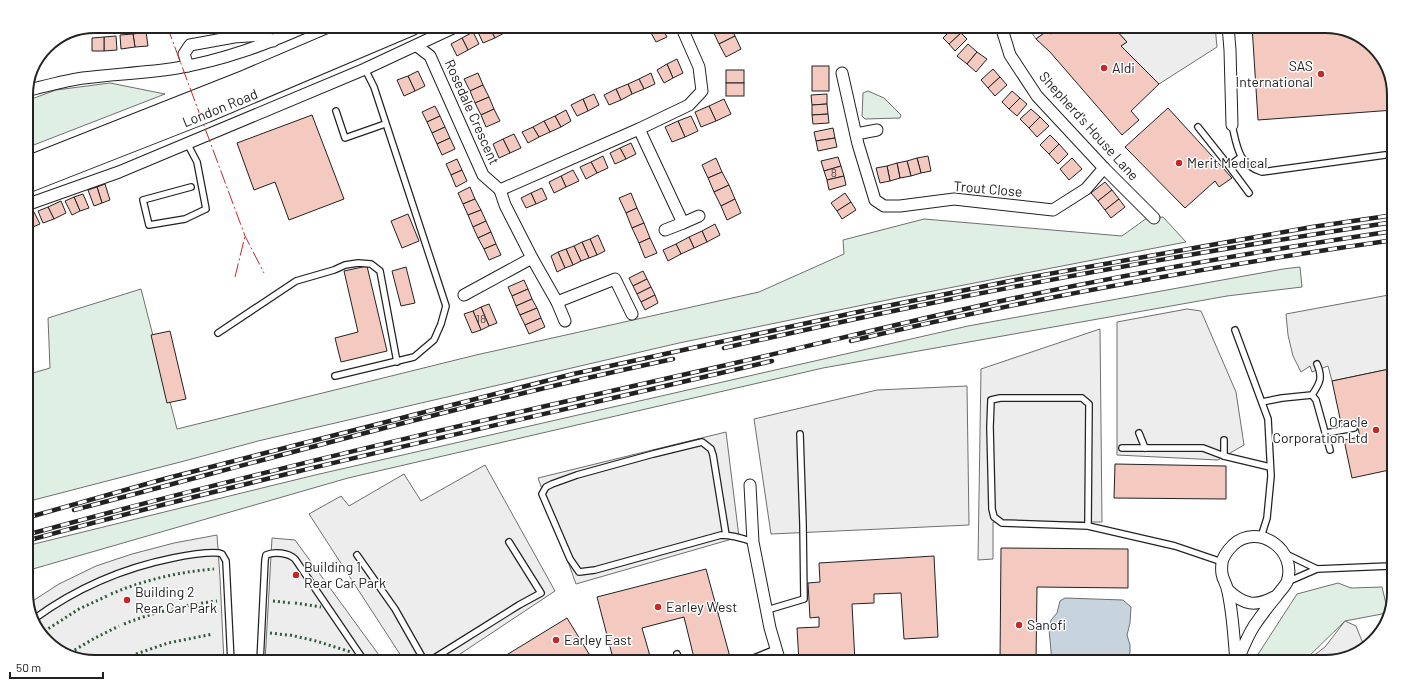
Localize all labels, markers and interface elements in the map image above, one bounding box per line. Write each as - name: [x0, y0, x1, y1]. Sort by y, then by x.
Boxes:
- street label: Rosedale Crescent: [442, 56, 503, 167]
- place label: SAS International: [1236, 57, 1313, 90]
- place label: Aldi: [1112, 59, 1135, 76]
- marker: Aldi: [1099, 63, 1109, 73]
- street label: Shepherd's House Lane: [1036, 68, 1143, 184]
- marker: SAS International: [1316, 69, 1326, 79]
- street label: London Road: [180, 85, 260, 130]
- place label: Merit Medical: [1187, 154, 1267, 171]
- marker: Merit Medical: [1174, 158, 1184, 168]
- house number: 8: [831, 165, 837, 179]
- street label: Trout Close: [953, 177, 1023, 200]
- house number: 18: [476, 311, 486, 325]
- place label: Oracle Corporation Ltd: [1272, 413, 1368, 446]
- marker: Oracle Corporation Ltd: [1371, 425, 1381, 435]
- place label: Building 1 Rear Car Park: [304, 558, 386, 591]
- marker: Building 1 Rear Car Park: [291, 570, 301, 580]
- place label: Building 2 Rear Car Park: [135, 583, 217, 616]
- marker: Building 2 Rear Car Park: [122, 595, 132, 605]
- place label: Earley West: [666, 598, 737, 615]
- marker: Earley West: [653, 602, 663, 612]
- place label: Sanofi: [1027, 616, 1066, 633]
- marker: Sanofi: [1014, 620, 1024, 630]
- place label: Earley East: [564, 631, 632, 648]
- marker: Earley East: [551, 635, 561, 645]
- scale bar: [10, 654, 103, 680]
- text: 50 m: [16, 660, 41, 674]

